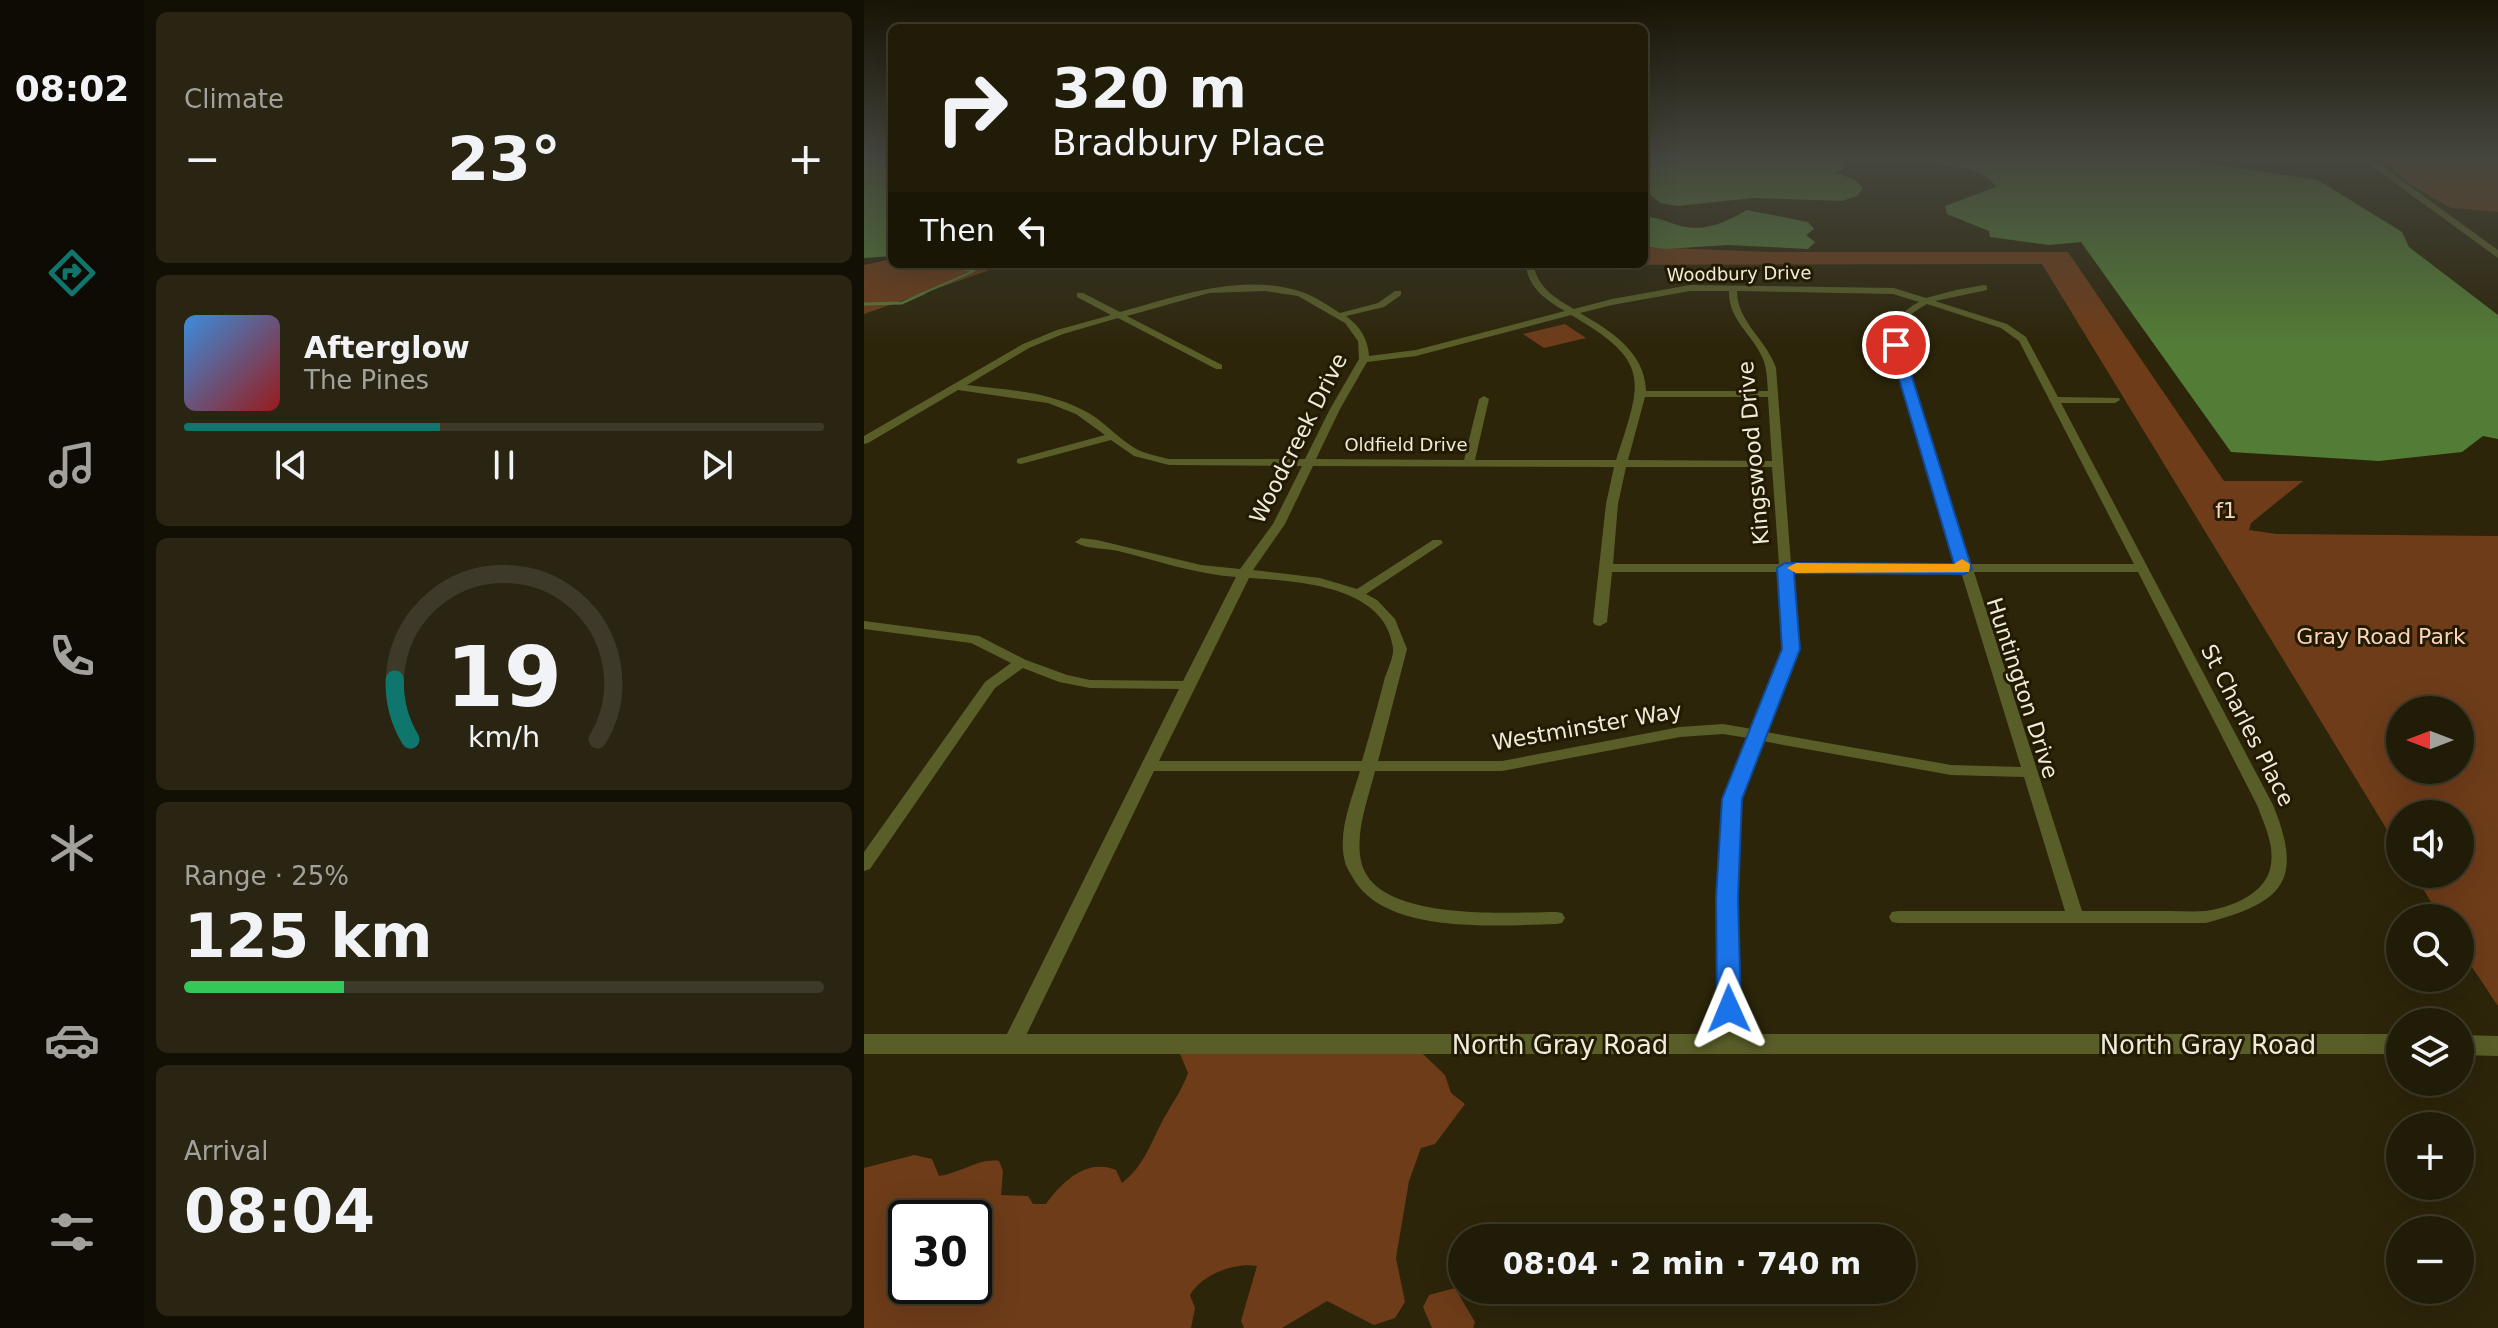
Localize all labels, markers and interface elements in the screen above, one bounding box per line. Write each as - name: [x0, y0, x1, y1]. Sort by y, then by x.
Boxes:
- text: 320 m: [1052, 55, 1247, 120]
- icon: right: [920, 56, 1024, 160]
- text: 08:02: [15, 68, 129, 109]
- text: Climate: [184, 84, 284, 114]
- text: Bradbury Place: [1052, 122, 1325, 163]
- text: 23°: [447, 124, 561, 194]
- text: −: [184, 133, 221, 184]
- text: +: [787, 133, 824, 184]
- icon: left: [1011, 208, 1055, 252]
- text: Then: [920, 213, 995, 248]
- icon: directions: [44, 245, 100, 301]
- street label: Woodbury Drive: [1666, 262, 1812, 285]
- pin: [1862, 311, 1930, 379]
- icon: arrive: [1874, 323, 1918, 367]
- text: Afterglow: [304, 330, 470, 365]
- street label: Woodcreek Drive: [1245, 349, 1352, 527]
- street label: Kingswood Drive: [1733, 360, 1774, 546]
- text: The Pines: [304, 365, 429, 395]
- street label: Oldfield Drive: [1344, 434, 1468, 455]
- icon: music: [44, 437, 100, 493]
- icon: previous: [269, 443, 313, 487]
- icon: pause: [482, 443, 526, 487]
- icon: next: [695, 443, 739, 487]
- park label: f1: [2215, 498, 2237, 523]
- street label: Huntington Drive: [1981, 595, 2064, 782]
- park label: Gray Road Park: [2296, 624, 2466, 649]
- icon: phone: [44, 628, 100, 684]
- text: 19: [446, 629, 562, 726]
- street label: St Charles Place: [2196, 640, 2299, 810]
- north arrow: [2386, 696, 2474, 784]
- map controls: [2386, 696, 2474, 1304]
- street label: Westminster Way: [1490, 698, 1684, 755]
- text: km/h: [468, 720, 540, 754]
- button: sound: [2386, 800, 2474, 888]
- icon: climate: [44, 820, 100, 876]
- text: Range · 25%: [184, 861, 349, 891]
- text: 125 km: [184, 901, 433, 971]
- button: search: [2386, 904, 2474, 992]
- position arrow: [1687, 967, 1771, 1051]
- button: layers: [2386, 1008, 2474, 1096]
- icon: car: [44, 1012, 100, 1068]
- street label: North Gray Road: [1452, 1030, 1668, 1060]
- street label: North Gray Road: [2100, 1030, 2316, 1060]
- button: +: [2386, 1112, 2474, 1200]
- text: Arrival: [184, 1136, 268, 1166]
- text: 08:04: [184, 1176, 375, 1246]
- speed limit sign: 30: [888, 1200, 992, 1304]
- icon: filters: [44, 1204, 100, 1260]
- button: −: [2386, 1216, 2474, 1304]
- text: 08:04 · 2 min · 740 m: [1503, 1246, 1861, 1281]

